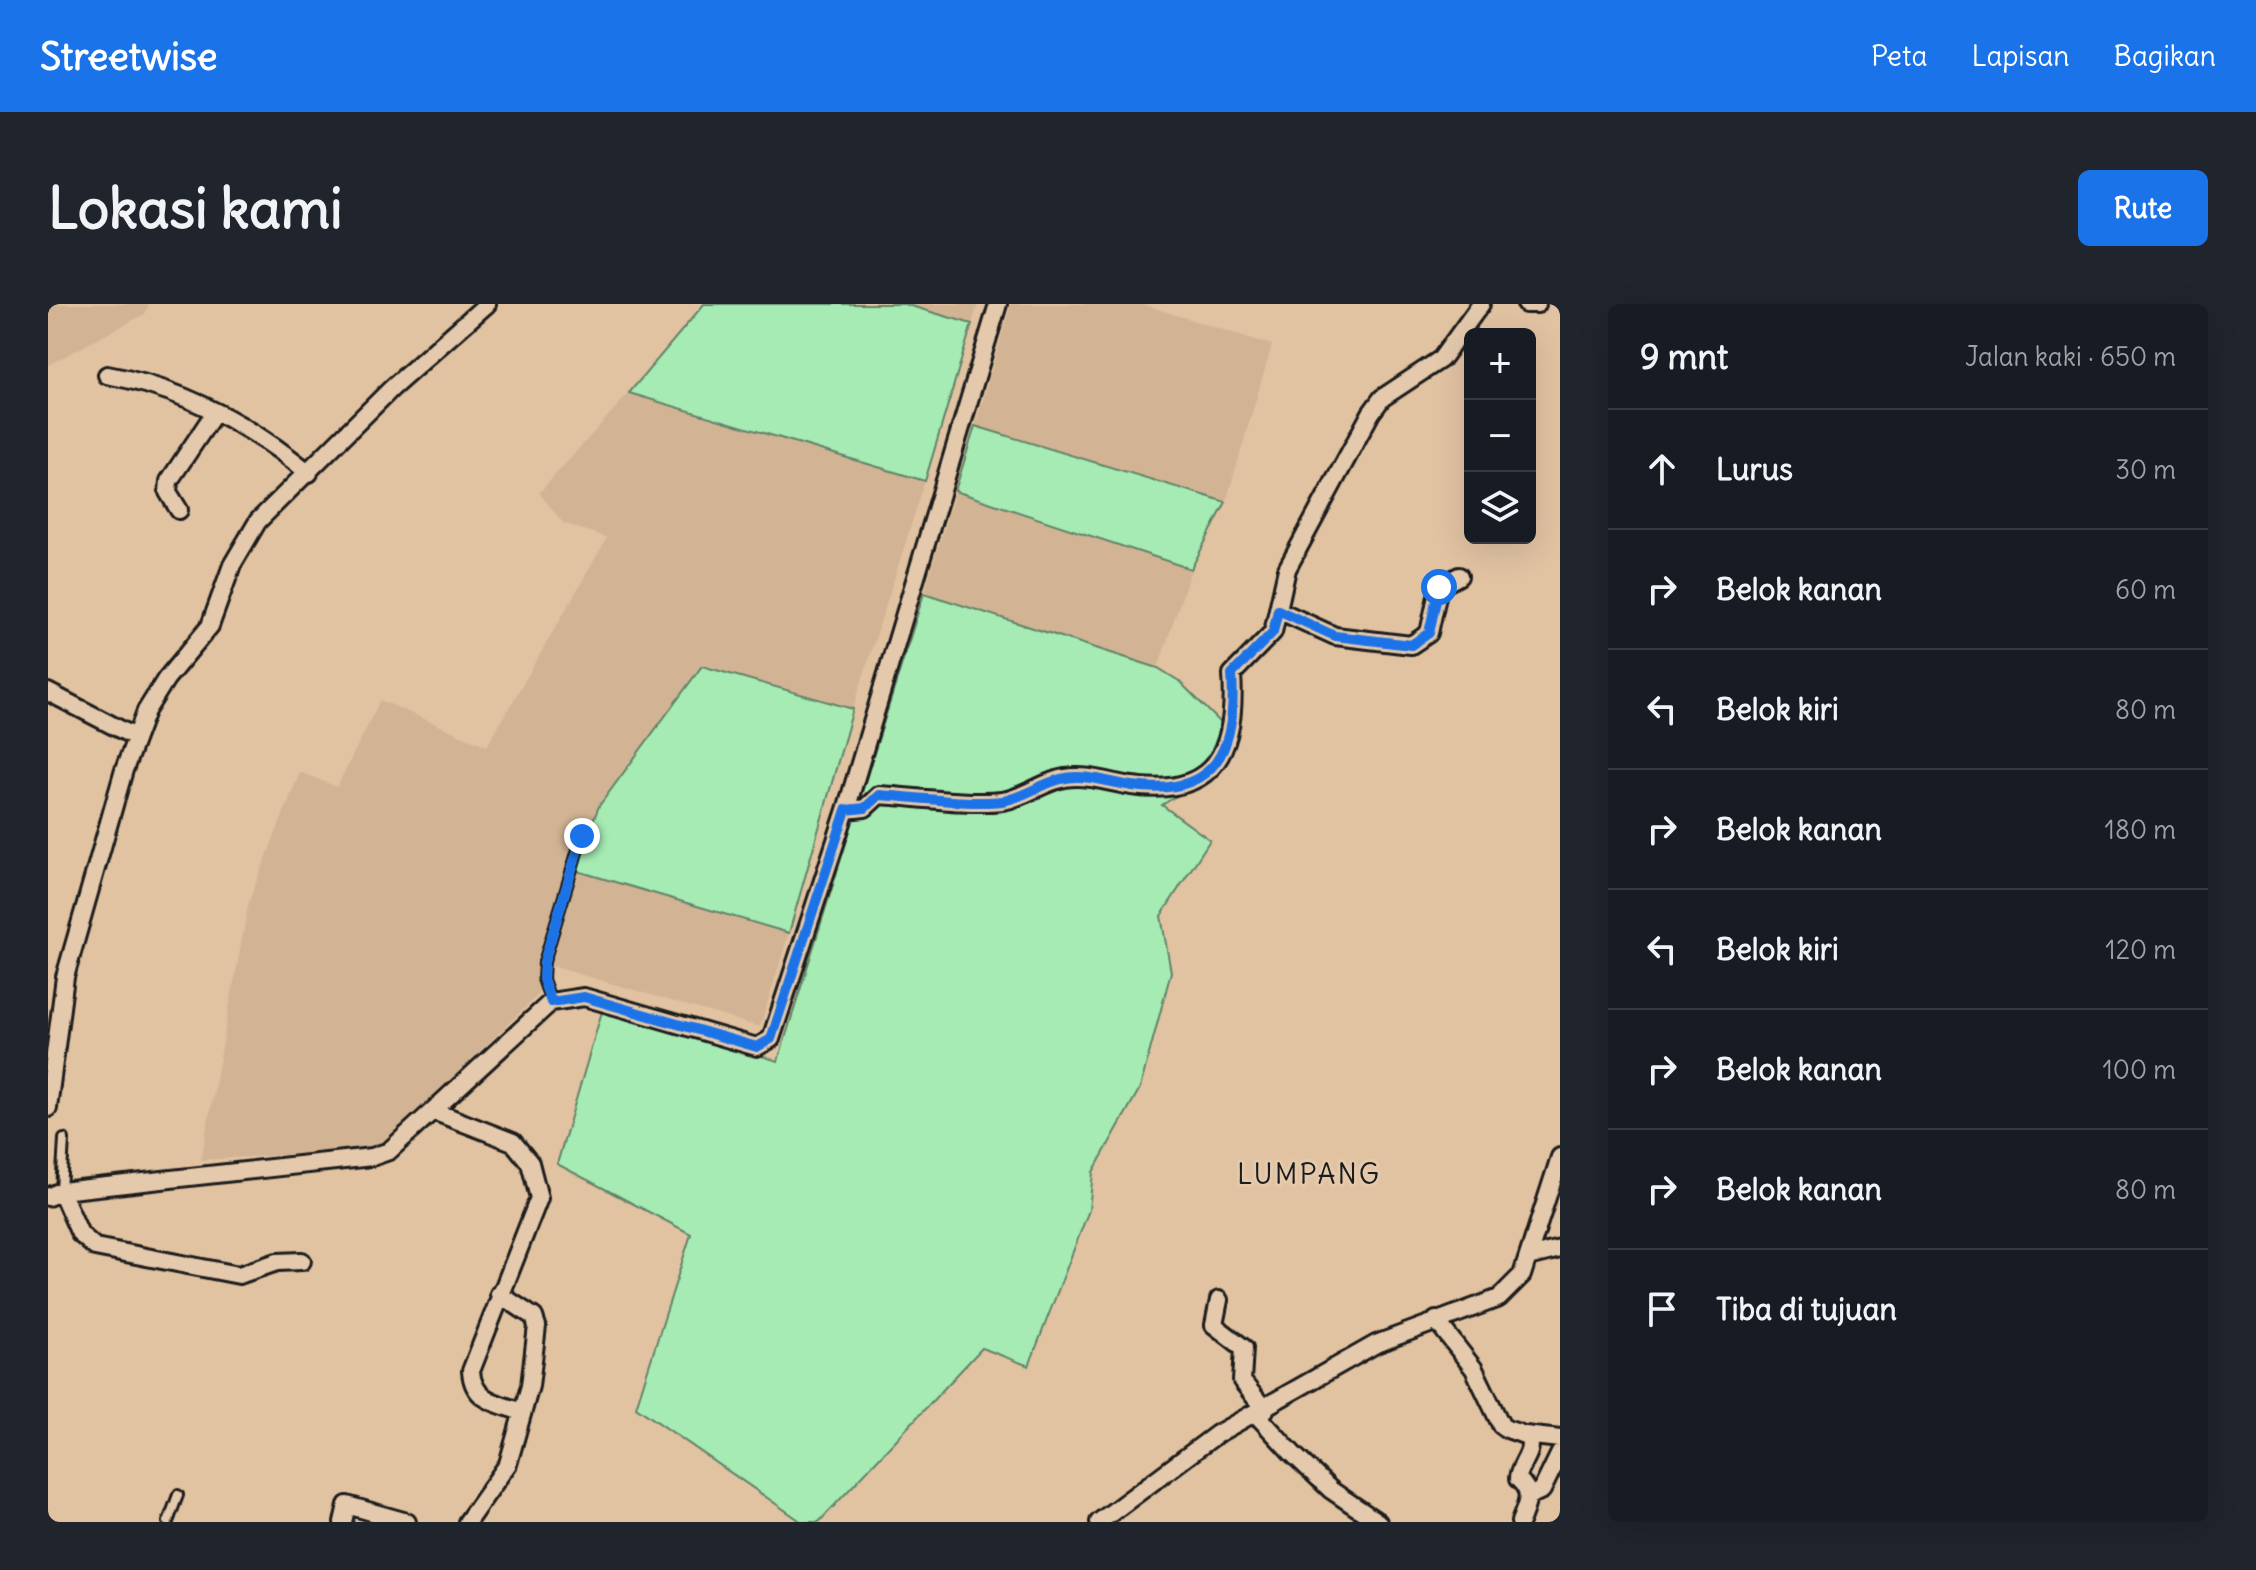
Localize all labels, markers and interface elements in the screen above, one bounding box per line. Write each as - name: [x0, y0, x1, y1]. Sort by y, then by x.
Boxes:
- text: Streetwise: [40, 33, 218, 80]
- text: Peta: [1871, 38, 1927, 74]
- text: Lapisan: [1971, 38, 2070, 74]
- text: Bagikan: [2114, 38, 2216, 74]
- button: Rute: [2078, 170, 2208, 246]
- text: Lokasi kami: [48, 173, 343, 243]
- map controls: [1464, 328, 1536, 544]
- button: +: [1464, 328, 1536, 400]
- text: 9 mnt: [1640, 335, 1728, 378]
- text: Jalan kaki · 650 m: [1965, 340, 2176, 373]
- button: −: [1464, 400, 1536, 472]
- icon: ahead: [1640, 447, 1684, 491]
- text: Lurus: [1716, 450, 1793, 488]
- text: 30 m: [2115, 453, 2176, 486]
- button: layers: [1464, 472, 1536, 544]
- icon: right: [1640, 567, 1684, 611]
- route start: [1421, 569, 1457, 605]
- text: Belok kanan: [1716, 570, 1882, 608]
- text: 60 m: [2115, 573, 2176, 606]
- icon: left: [1640, 687, 1684, 731]
- text: Belok kiri: [1716, 690, 1839, 728]
- text: 80 m: [2115, 693, 2176, 726]
- icon: right: [1640, 807, 1684, 851]
- text: Belok kanan: [1716, 810, 1882, 848]
- text: 180 m: [2105, 813, 2176, 846]
- route end: [564, 818, 600, 854]
- icon: left: [1640, 927, 1684, 971]
- text: Belok kiri: [1716, 930, 1839, 968]
- text: 120 m: [2105, 933, 2176, 966]
- icon: right: [1640, 1047, 1684, 1091]
- text: Belok kanan: [1716, 1050, 1882, 1088]
- text: 100 m: [2102, 1053, 2176, 1086]
- district label: LUMPANG: [1237, 1156, 1381, 1192]
- icon: right: [1640, 1167, 1684, 1211]
- text: Belok kanan: [1716, 1170, 1882, 1208]
- text: 80 m: [2115, 1173, 2176, 1206]
- icon: arrive: [1640, 1287, 1684, 1331]
- text: Tiba di tujuan: [1716, 1290, 1897, 1328]

